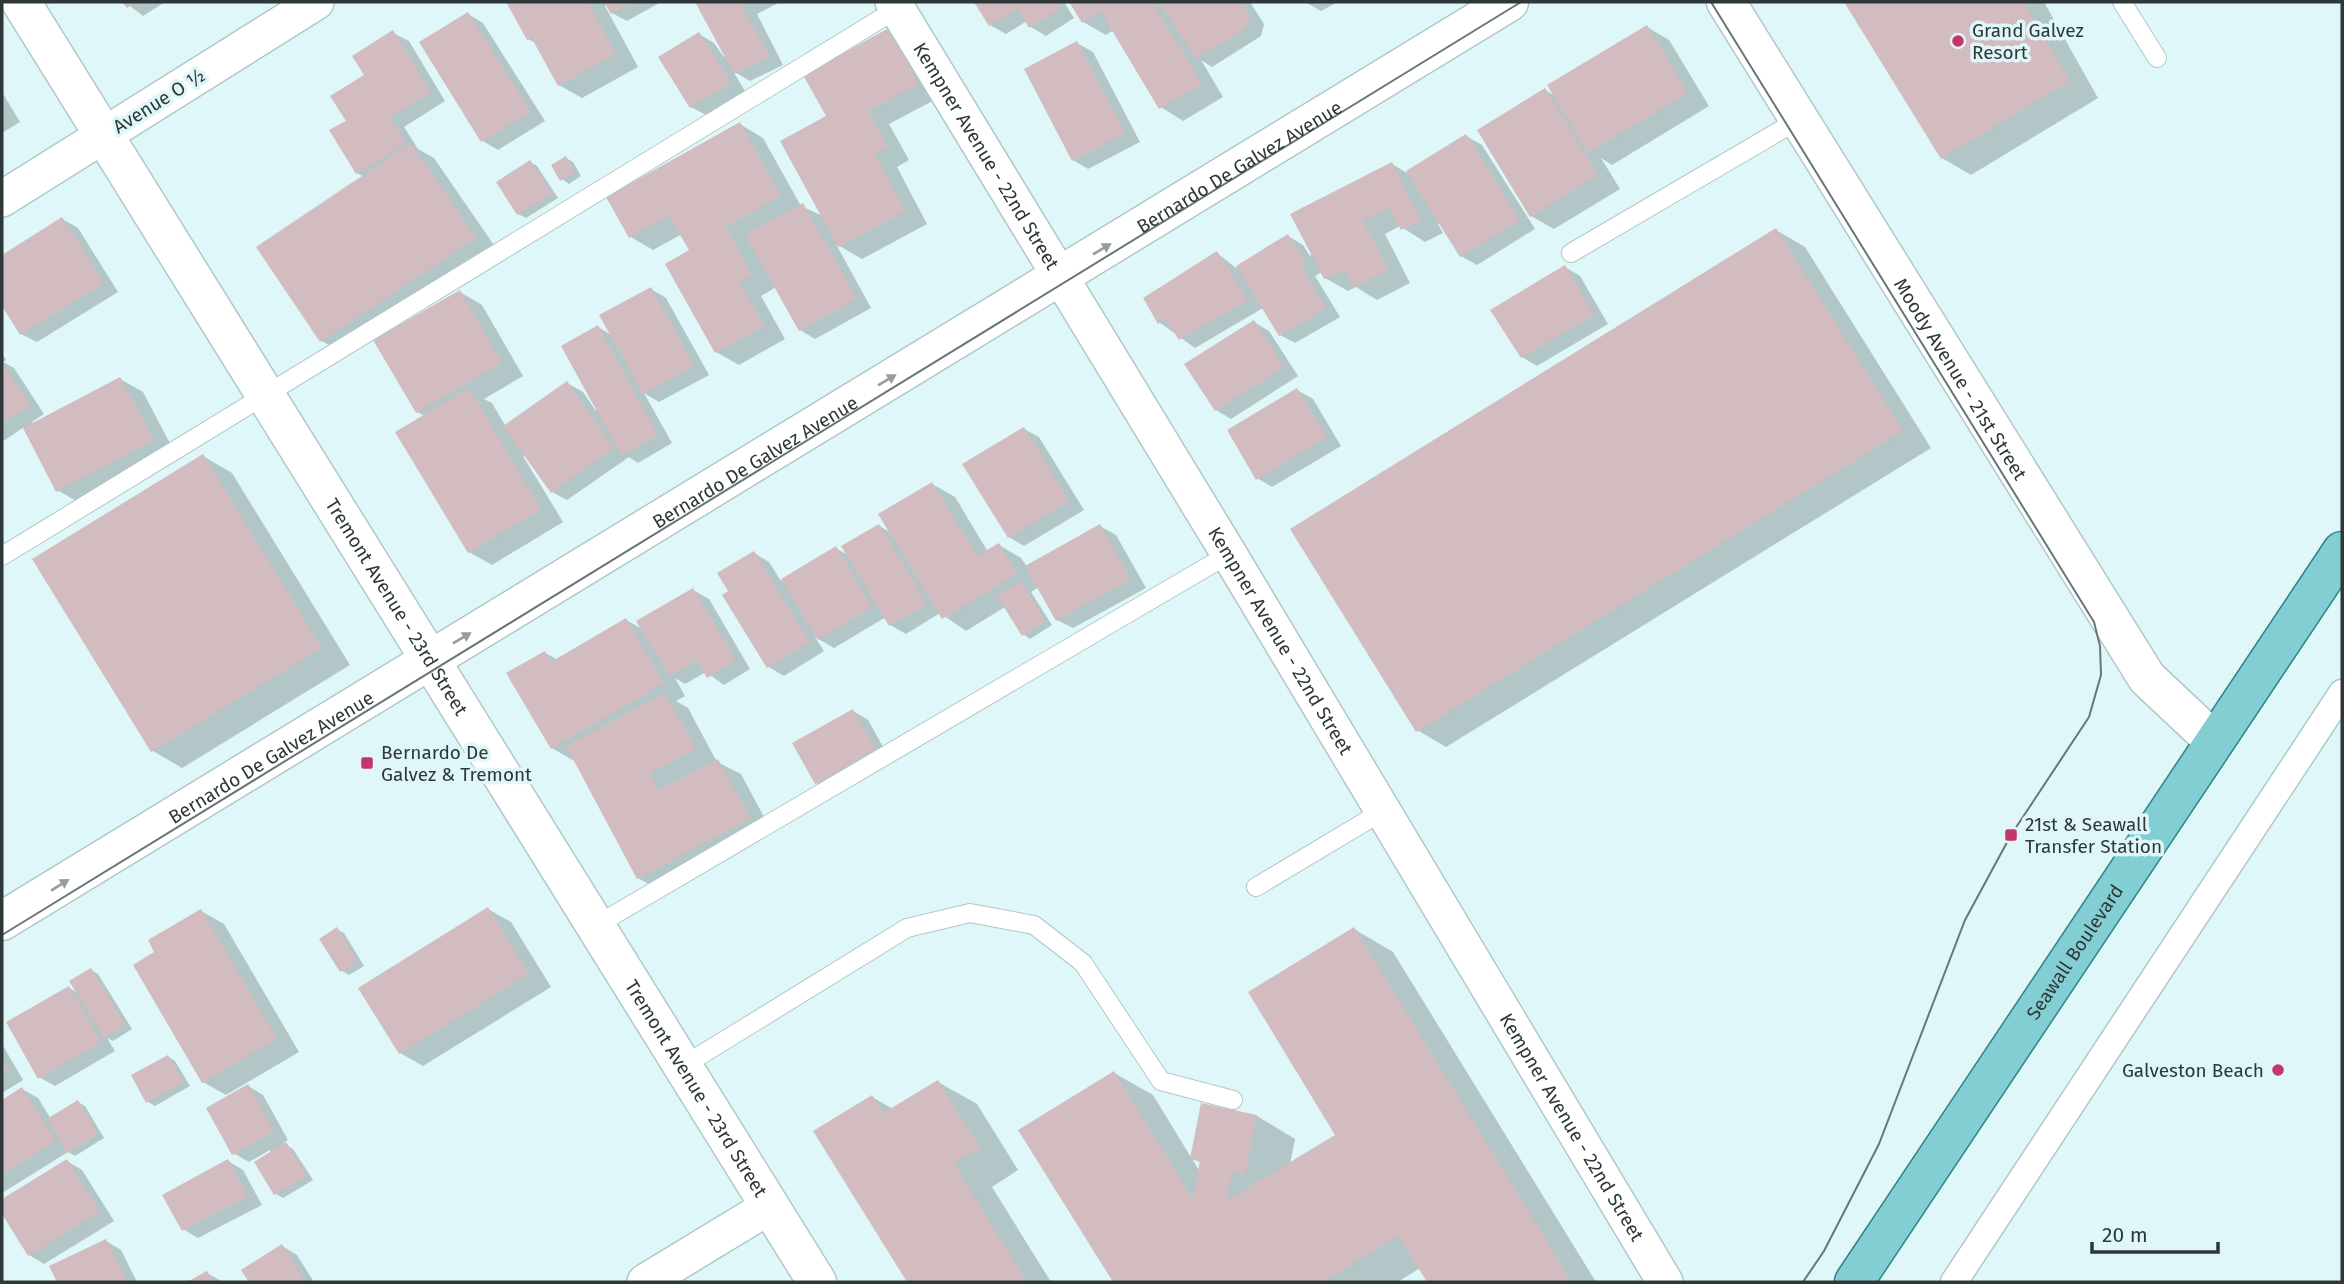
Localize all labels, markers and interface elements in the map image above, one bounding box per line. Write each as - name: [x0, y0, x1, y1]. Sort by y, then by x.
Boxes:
- place label: Grand Galvez Resort: [1972, 19, 2084, 64]
- marker: Grand Galvez Resort: [1950, 33, 1966, 49]
- street label: Kempner Avenue - 22nd Street: [909, 38, 1064, 274]
- street label: Avenue O ½: [109, 64, 209, 138]
- street label: Bernardo De Galvez Avenue: [1132, 95, 1346, 238]
- one-way arrow: [1093, 242, 1112, 255]
- street label: Moody Avenue - 21st Street: [1889, 274, 2032, 484]
- one-way arrow: [877, 373, 896, 386]
- street label: Bernardo De Galvez Avenue: [648, 390, 862, 533]
- street label: Tremont Avenue - 23rd Street: [321, 494, 473, 719]
- street label: Kempner Avenue - 22nd Street: [1204, 522, 1358, 759]
- one-way arrow: [453, 631, 472, 644]
- street label: Bernardo De Galvez Avenue: [164, 686, 378, 828]
- place label: Bernardo De Galvez & Tremont: [381, 741, 532, 786]
- marker: Bernardo De Galvez & Tremont: [359, 755, 375, 771]
- place label: 21st & Seawall Transfer Station: [2025, 813, 2162, 858]
- marker: 21st & Seawall Transfer Station: [2003, 827, 2019, 843]
- one-way arrow: [50, 879, 69, 892]
- street label: Seawall Boulevard: [2021, 880, 2128, 1024]
- street label: Tremont Avenue - 23rd Street: [620, 975, 773, 1201]
- street label: Kempner Avenue - 22nd Street: [1495, 1009, 1649, 1245]
- place label: Galveston Beach: [2122, 1059, 2264, 1082]
- marker: Galveston Beach: [2270, 1062, 2286, 1078]
- scale bar: [2092, 1210, 2218, 1254]
- text: 20 m: [2102, 1222, 2148, 1248]

